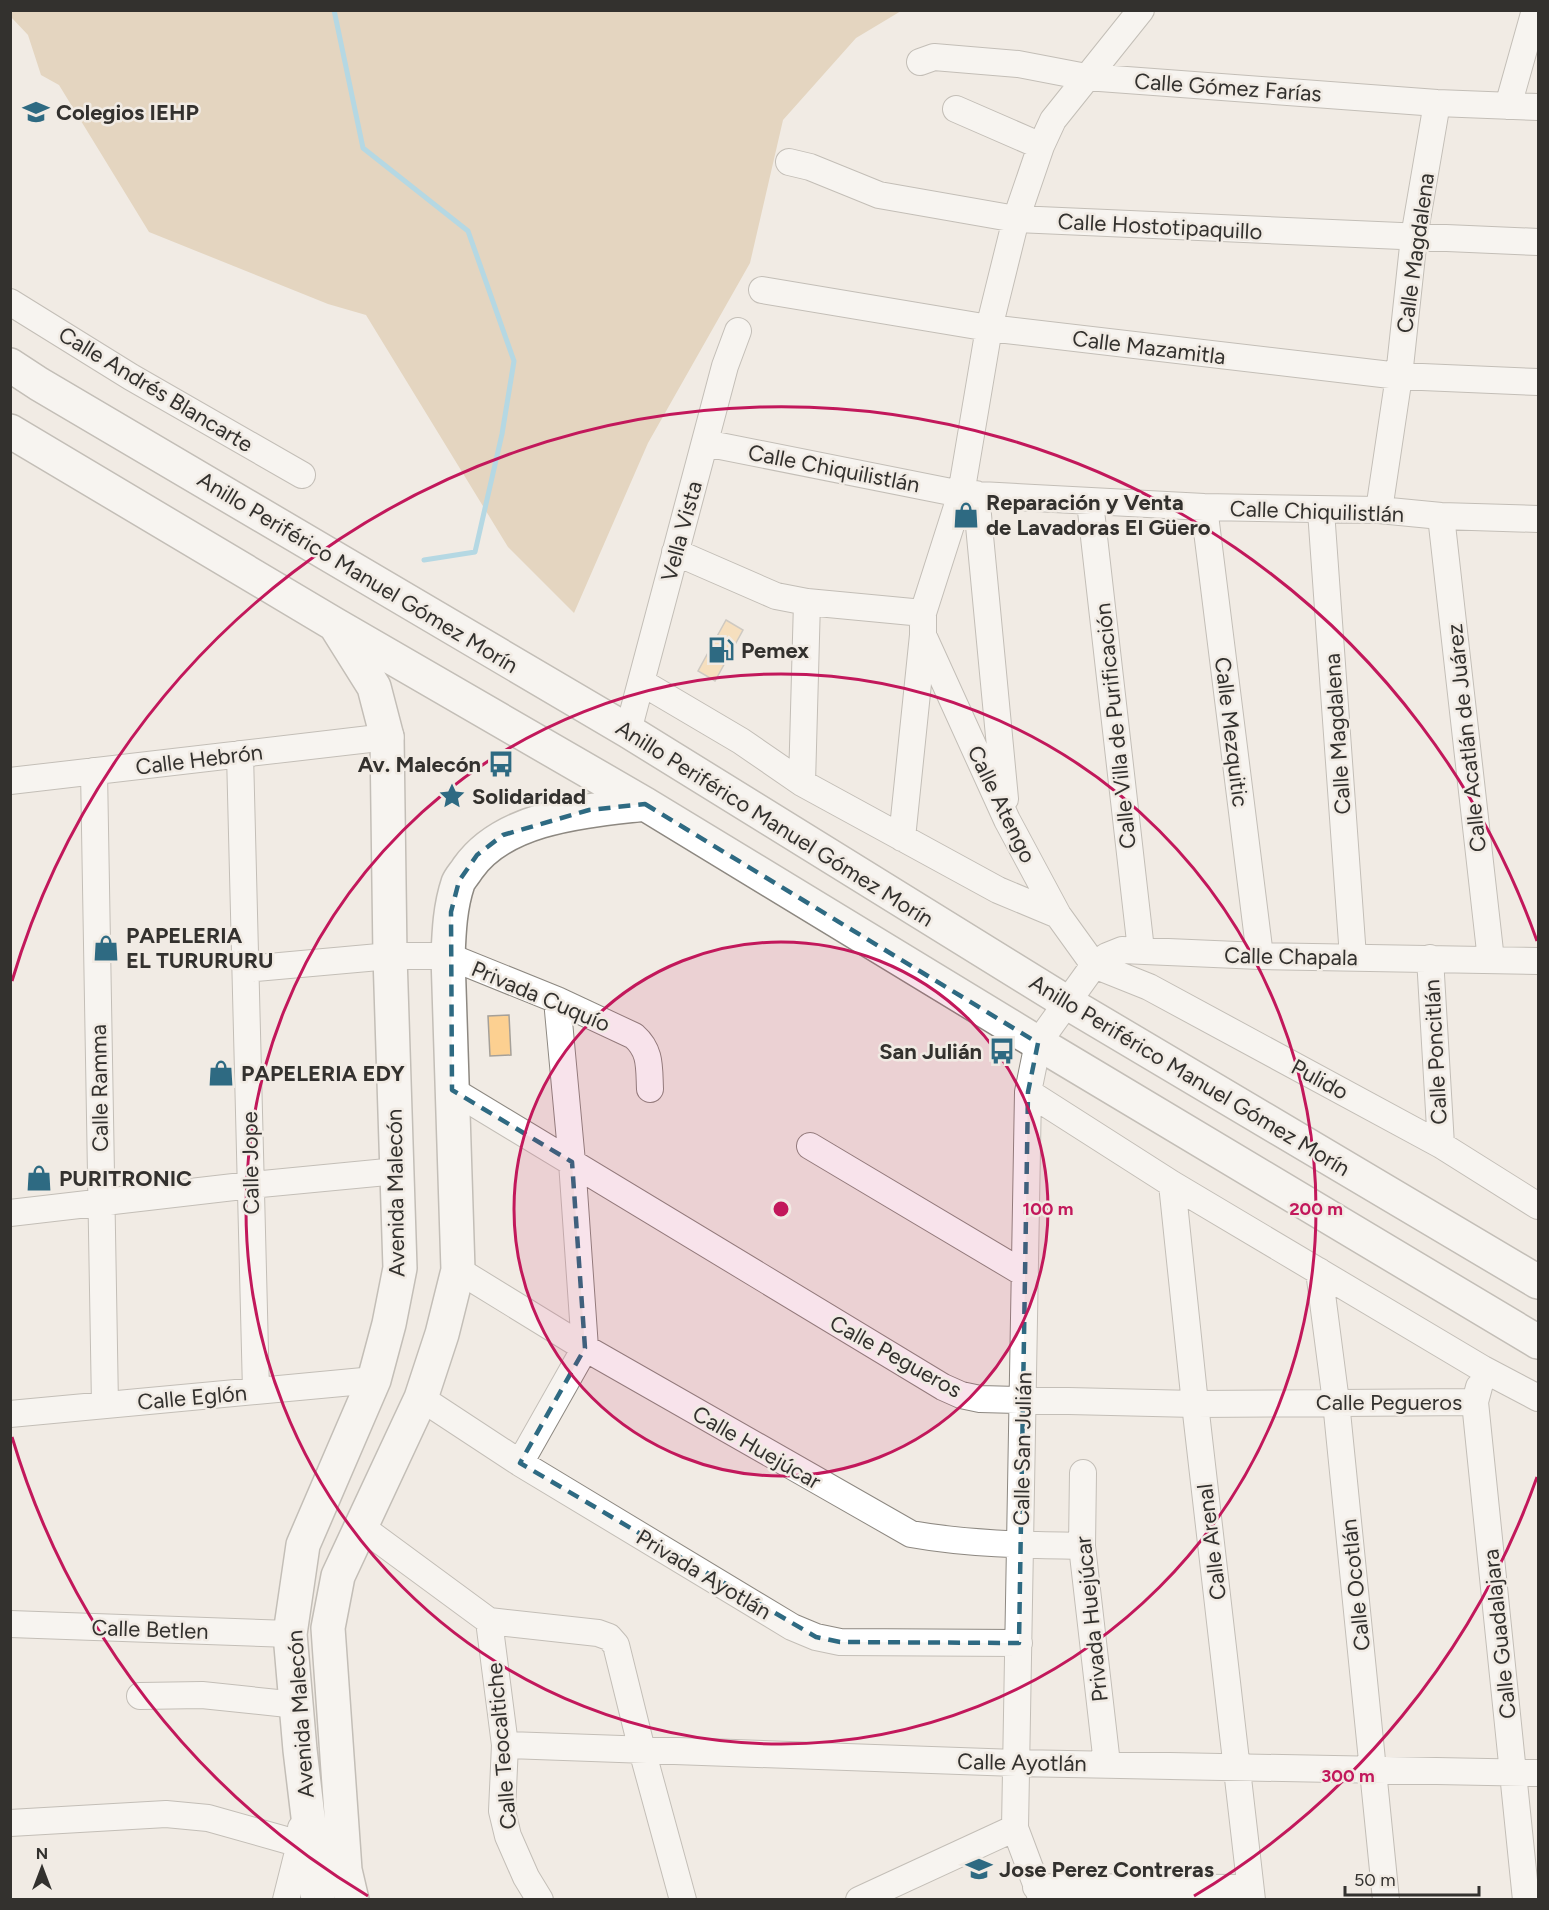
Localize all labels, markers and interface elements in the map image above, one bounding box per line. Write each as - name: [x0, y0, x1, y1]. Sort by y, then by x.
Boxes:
- street label: Calle Gómez Farías: [1133, 67, 1323, 108]
- school or university icon: Colegios IEHP: [21, 97, 51, 127]
- place label: Colegios IEHP: [56, 99, 199, 126]
- street label: Calle Magdalena: [1391, 171, 1440, 335]
- street label: Calle Hostotipaquillo: [1057, 208, 1263, 245]
- street label: Calle Andrés Blancarte: [54, 321, 258, 458]
- street label: Calle Mazamitla: [1071, 325, 1227, 370]
- street label: Calle Chiquilistlán: [746, 439, 922, 498]
- street label: Anillo Periférico Manuel Gómez Morín: [193, 466, 523, 679]
- street label: Vella Vista: [655, 478, 708, 584]
- place label: Reparación y Venta de Lavadoras El Güero: [986, 489, 1211, 541]
- street label: Calle Chiquilistlán: [1229, 495, 1405, 528]
- shop icon: Reparación y Venta de Lavadoras El Güero: [951, 500, 981, 530]
- street label: Calle Villa de Purificación: [1089, 602, 1142, 850]
- street label: Calle Acatlán de Juárez: [1441, 622, 1492, 854]
- fuel station icon: Pemex: [706, 635, 736, 665]
- place label: Pemex: [741, 637, 809, 664]
- street label: Calle Magdalena: [1318, 653, 1357, 815]
- street label: Calle Mezquitic: [1209, 655, 1254, 809]
- street label: Anillo Periférico Manuel Gómez Morín: [611, 714, 938, 933]
- street label: Calle Hebrón: [134, 738, 264, 781]
- street label: Calle Atengo: [962, 741, 1042, 867]
- bus stop icon: Av. Malecón: [486, 749, 516, 779]
- place label: Av. Malecón: [358, 751, 481, 778]
- place icon: Solidaridad: [437, 781, 467, 811]
- place label: Solidaridad: [472, 783, 586, 810]
- place label: PAPELERIA EL TURURURU: [126, 922, 273, 974]
- shop icon: PAPELERIA EL TURURURU: [91, 933, 121, 963]
- street label: Calle Chapala: [1224, 942, 1358, 971]
- street label: Privada Cuquío: [467, 955, 614, 1038]
- street label: Anillo Periférico Manuel Gómez Morín: [1025, 969, 1355, 1182]
- street label: Calle Poncitlán: [1418, 979, 1453, 1125]
- street label: Calle Ramma: [85, 1024, 114, 1152]
- bus stop icon: San Julián: [987, 1036, 1017, 1066]
- place label: San Julián: [879, 1038, 982, 1065]
- street label: Pulido: [1287, 1053, 1353, 1106]
- shop icon: PAPELERIA EDY: [206, 1058, 236, 1088]
- place label: PAPELERIA EDY: [241, 1060, 405, 1087]
- street label: Avenida Malecón: [381, 1109, 410, 1277]
- street label: Calle Jope: [236, 1111, 265, 1215]
- shop icon: PURITRONIC: [24, 1163, 54, 1193]
- place label: PURITRONIC: [59, 1165, 192, 1192]
- text: 100 m: [1023, 1198, 1073, 1220]
- text: 200 m: [1289, 1198, 1343, 1220]
- centre of rings: [771, 1199, 791, 1219]
- street label: Calle Pegueros: [825, 1309, 966, 1404]
- street label: Calle San Julián: [1008, 1372, 1037, 1526]
- street label: Calle Eglón: [136, 1379, 248, 1416]
- street label: Calle Pegueros: [1316, 1389, 1462, 1416]
- street label: Calle Huejúcar: [688, 1400, 826, 1495]
- street label: Calle Arenal: [1191, 1482, 1232, 1602]
- street label: Calle Ocotlán: [1335, 1518, 1376, 1652]
- street label: Privada Ayotlán: [631, 1524, 776, 1625]
- street label: Privada Huejúcar: [1069, 1534, 1114, 1703]
- street label: Calle Guadalajara: [1477, 1548, 1522, 1720]
- street label: Calle Betlen: [91, 1614, 209, 1645]
- street label: Avenida Malecón: [281, 1629, 320, 1799]
- street label: Calle Teocaltiche: [481, 1661, 522, 1830]
- street label: Calle Ayotlán: [957, 1748, 1087, 1777]
- text: 300 m: [1321, 1765, 1375, 1787]
- north arrow: [12, 1838, 72, 1898]
- text: N: [36, 1844, 48, 1863]
- school or university icon: Jose Perez Contreras: [964, 1854, 994, 1884]
- place label: Jose Perez Contreras: [999, 1856, 1214, 1883]
- scale bar: [1345, 1859, 1478, 1897]
- text: 50 m: [1354, 1869, 1396, 1891]

